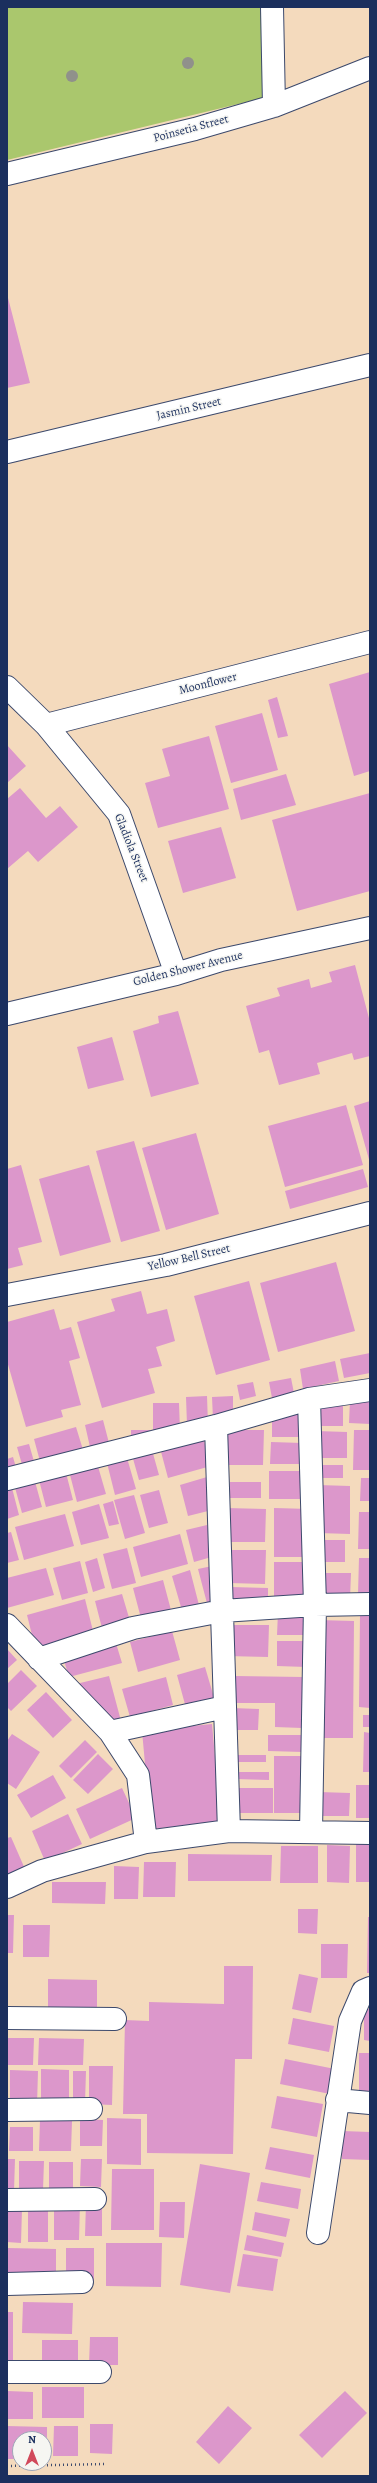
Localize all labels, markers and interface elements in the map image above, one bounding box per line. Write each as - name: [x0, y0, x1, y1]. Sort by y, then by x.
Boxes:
- street label: Poinsetia Street: [152, 112, 230, 146]
- street label: Jasmin Street: [155, 395, 223, 423]
- street label: Moonflower: [177, 670, 239, 698]
- street label: Gladiola Street: [111, 812, 151, 884]
- street label: Golden Shower Avenue: [132, 948, 244, 990]
- street label: Yellow Bell Street: [146, 1242, 232, 1274]
- north arrow: [12, 2431, 52, 2471]
- text: N: [28, 2432, 36, 2447]

